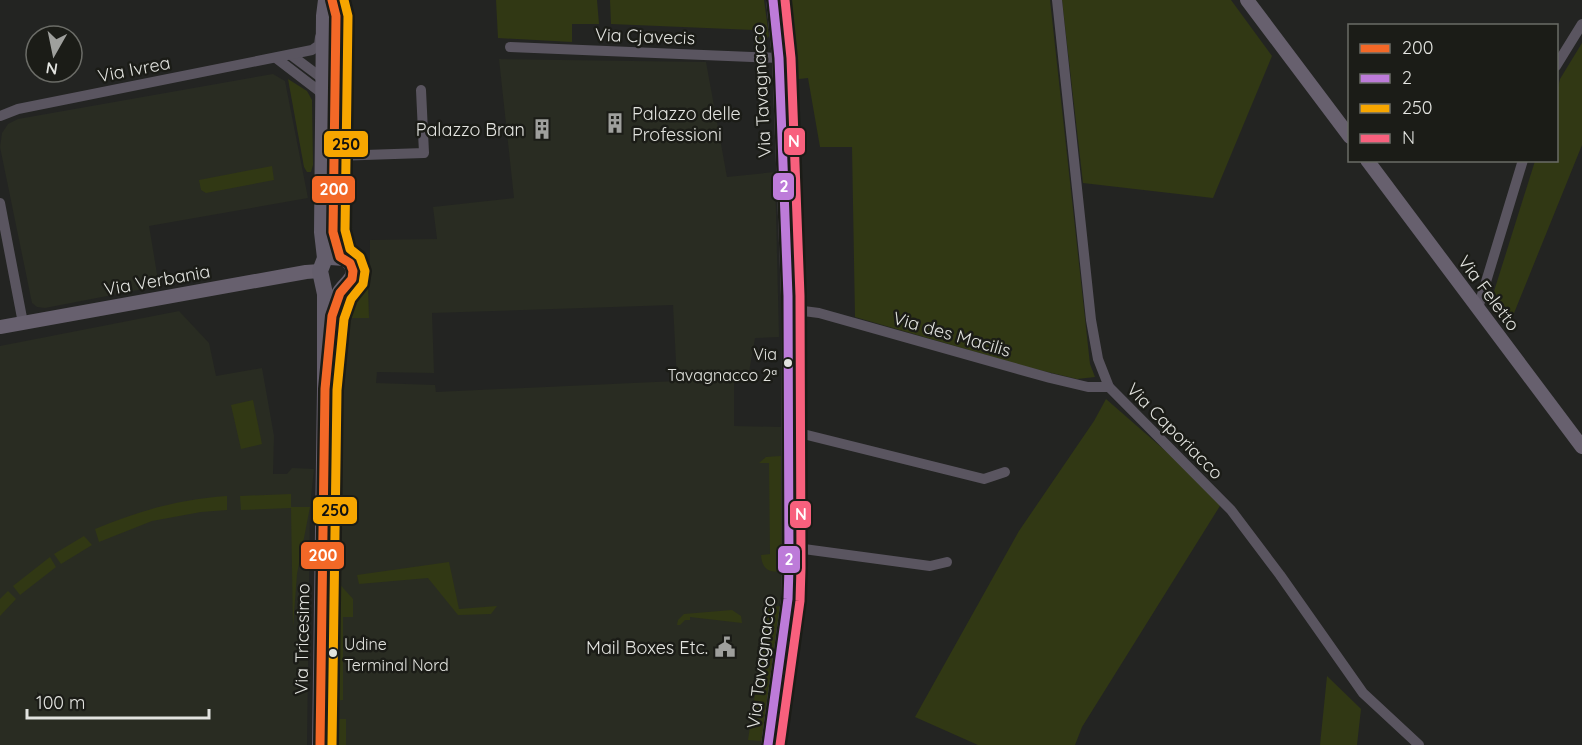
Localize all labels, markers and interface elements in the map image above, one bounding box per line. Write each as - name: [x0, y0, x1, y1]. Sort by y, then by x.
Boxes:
- street label: Via Cjavecis: [595, 23, 695, 49]
- north arrow: [24, 24, 84, 84]
- street label: Via Tavagnacco: [746, 24, 776, 158]
- legend: [1348, 24, 1558, 162]
- text: 200: [1402, 36, 1433, 59]
- street label: Via Ivrea: [96, 51, 172, 87]
- text: N: [44, 58, 59, 80]
- text: 2: [1402, 66, 1412, 89]
- text: 250: [1402, 96, 1433, 119]
- place label: Palazzo delle Professioni: [632, 102, 741, 146]
- building icon: Palazzo delle Professioni: [603, 111, 627, 135]
- building icon: Palazzo Bran: [530, 117, 554, 141]
- place label: Palazzo Bran: [416, 118, 525, 141]
- text: N: [1402, 126, 1415, 149]
- line badge: N: [783, 127, 806, 156]
- line badge: 250: [323, 130, 369, 158]
- text: N: [788, 131, 800, 151]
- text: 250: [332, 134, 360, 154]
- line badge: 2: [772, 172, 795, 201]
- line badge: 200: [311, 175, 356, 204]
- text: 2: [779, 176, 789, 196]
- text: 200: [320, 179, 349, 199]
- street label: Via Feletto: [1453, 251, 1525, 335]
- street label: Via Verbania: [102, 259, 212, 301]
- street label: Via des Macilis: [890, 306, 1014, 362]
- place label: Via Tavagnacco 2ª: [667, 344, 777, 385]
- marker: Via Tavagnacco 2ª: [782, 357, 794, 369]
- street label: Via Caporiacco: [1122, 378, 1228, 484]
- line badge: 250: [312, 496, 358, 525]
- text: 250: [321, 500, 349, 520]
- line badge: N: [789, 500, 812, 529]
- text: N: [795, 504, 807, 524]
- line badge: 200: [300, 541, 345, 570]
- text: 200: [309, 545, 338, 565]
- line badge: 2: [777, 545, 801, 574]
- text: 2: [784, 549, 794, 569]
- street label: Via Tricesimo: [290, 583, 314, 695]
- street label: Via Tavagnacco: [741, 594, 781, 730]
- place label: Udine Terminal Nord: [344, 634, 449, 675]
- public building icon: Mail Boxes Etc.: [713, 635, 737, 659]
- place label: Mail Boxes Etc.: [586, 636, 708, 659]
- marker: Udine Terminal Nord: [327, 647, 339, 659]
- scale bar: [27, 682, 208, 720]
- text: 100 m: [36, 691, 85, 714]

